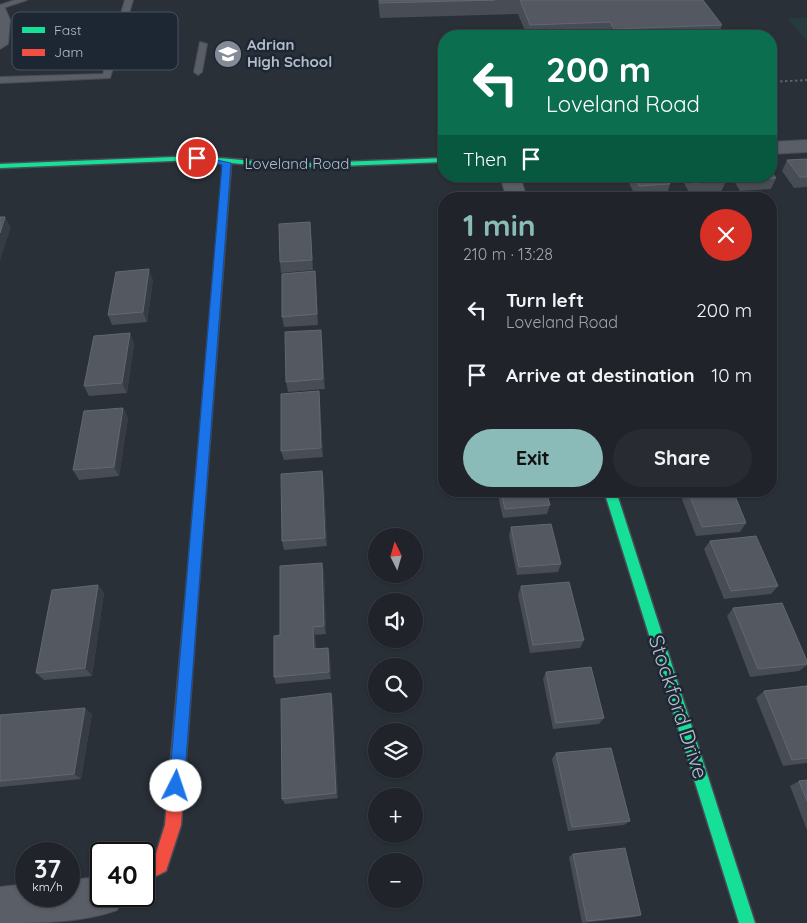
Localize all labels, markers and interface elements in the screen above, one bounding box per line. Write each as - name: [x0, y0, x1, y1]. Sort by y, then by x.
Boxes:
- legend: [12, 12, 178, 70]
- text: Fast: [54, 21, 82, 39]
- place label: Adrian High School: [247, 35, 332, 71]
- school or university icon: Adrian High School: [213, 39, 243, 69]
- text: Jam: [54, 43, 83, 61]
- text: 200 m: [546, 47, 651, 91]
- icon: left: [463, 50, 528, 115]
- text: Loveland Road: [546, 90, 700, 118]
- pin: [176, 137, 218, 179]
- icon: arrive: [183, 144, 211, 172]
- icon: arrive: [517, 145, 545, 173]
- text: Then: [463, 147, 507, 171]
- street label: Loveland Road: [245, 154, 349, 173]
- text: 1 min: [463, 206, 536, 244]
- button: close: [700, 209, 752, 261]
- text: 210 m · 13:28: [463, 244, 553, 264]
- text: Turn left: [506, 288, 584, 312]
- icon: left: [463, 296, 491, 324]
- text: 200 m: [696, 298, 752, 322]
- text: Loveland Road: [506, 312, 618, 332]
- icon: arrive: [463, 361, 491, 389]
- text: Arrive at destination: [506, 363, 695, 387]
- text: 10 m: [711, 363, 752, 387]
- button: Exit: [463, 429, 603, 487]
- button: Share: [613, 429, 752, 487]
- north arrow: [368, 528, 422, 582]
- map controls: [368, 528, 423, 908]
- button: sound: [368, 593, 423, 648]
- street label: Stockford Drive: [643, 631, 714, 782]
- button: search: [368, 658, 423, 713]
- button: layers: [368, 723, 423, 778]
- position arrow: [149, 759, 201, 811]
- button: +: [368, 788, 423, 843]
- speed limit sign: 40: [90, 842, 155, 907]
- text: 37: [34, 853, 61, 884]
- button: −: [368, 853, 423, 908]
- text: km/h: [32, 879, 63, 894]

